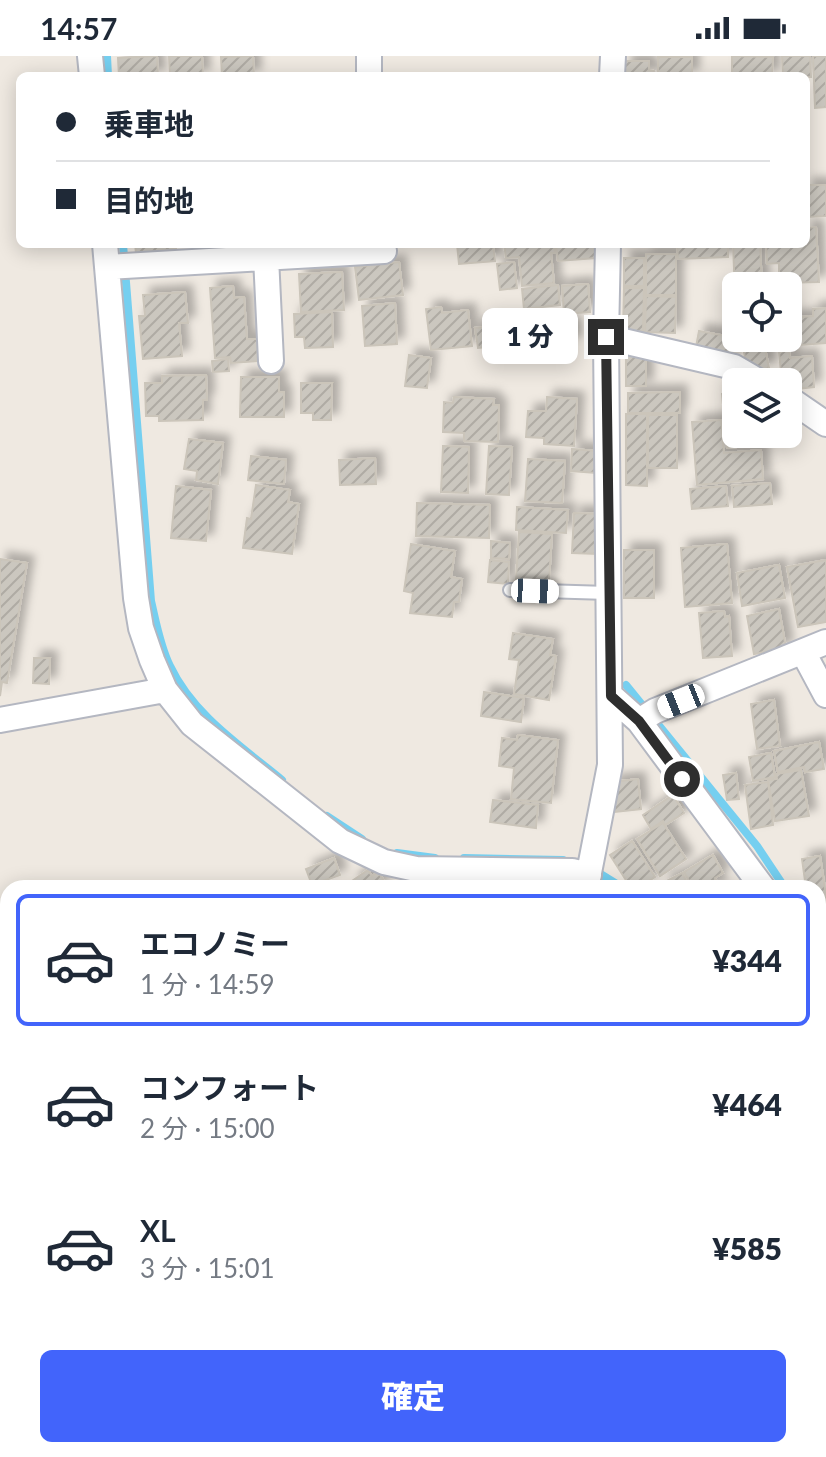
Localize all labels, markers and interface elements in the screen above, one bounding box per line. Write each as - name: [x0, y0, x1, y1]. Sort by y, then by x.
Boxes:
- text: 14:57: [40, 10, 117, 46]
- text: 乗車地: [104, 105, 194, 141]
- text: 目的地: [104, 182, 194, 218]
- map controls: [722, 272, 802, 448]
- button: locate: [722, 272, 802, 352]
- callout: 1 分: [482, 309, 578, 365]
- route end: [588, 319, 624, 355]
- text: 1 分: [506, 320, 554, 352]
- button: layers: [722, 368, 802, 448]
- car: [511, 578, 559, 604]
- car: [654, 681, 708, 721]
- route start: [664, 761, 700, 797]
- icon: car: [44, 924, 116, 996]
- text: エコノミー: [140, 925, 290, 961]
- text: ¥344: [712, 942, 782, 978]
- text: 1 分 · 14:59: [140, 968, 275, 1000]
- icon: car: [44, 1068, 116, 1140]
- text: コンフォート: [140, 1069, 319, 1105]
- text: ¥464: [712, 1086, 782, 1122]
- text: 2 分 · 15:00: [140, 1112, 275, 1144]
- icon: car: [44, 1212, 116, 1284]
- text: XL: [140, 1212, 176, 1248]
- text: ¥585: [712, 1230, 782, 1266]
- text: 3 分 · 15:01: [140, 1252, 275, 1284]
- button: 確定: [40, 1350, 786, 1442]

